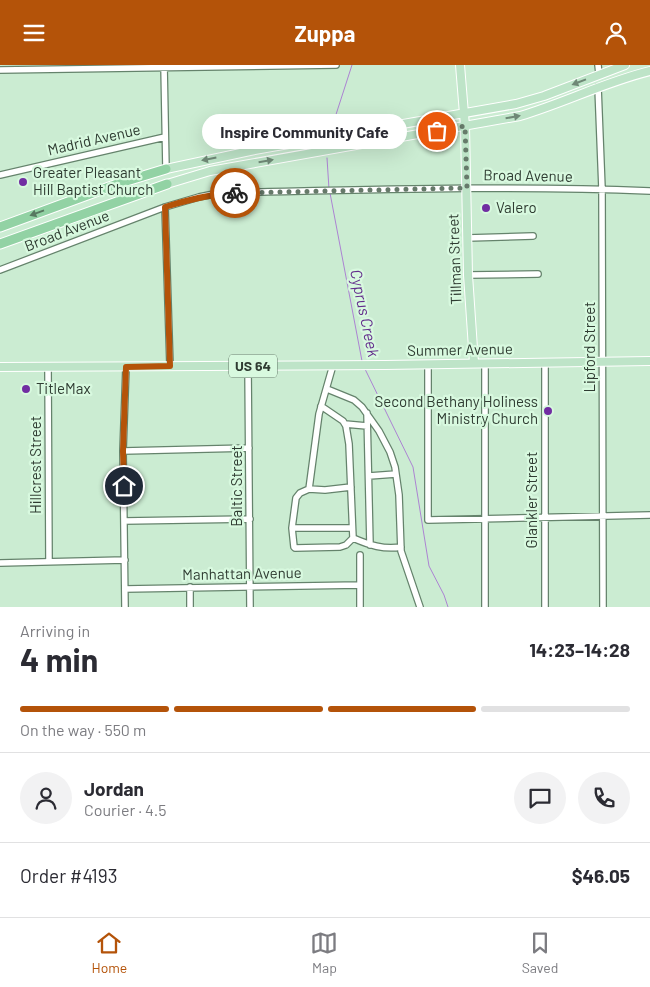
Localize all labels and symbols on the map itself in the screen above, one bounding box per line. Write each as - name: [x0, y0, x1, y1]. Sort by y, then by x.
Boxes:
- one-way arrow: [571, 78, 586, 86]
- pin: [416, 110, 458, 152]
- callout: Inspire Community Cafe: [202, 113, 407, 149]
- one-way arrow: [506, 113, 522, 121]
- street label: Madrid Avenue: [46, 120, 142, 158]
- one-way arrow: [202, 155, 217, 163]
- one-way arrow: [258, 157, 274, 165]
- place label: Greater Pleasant Hill Baptist Church: [33, 163, 153, 198]
- street label: Broad Avenue: [483, 165, 573, 185]
- courier: [210, 168, 260, 218]
- marker: Greater Pleasant Hill Baptist Church: [17, 176, 29, 188]
- place label: Valero: [496, 198, 537, 216]
- marker: Valero: [480, 202, 492, 214]
- street label: Broad Avenue: [22, 206, 112, 255]
- one-way arrow: [30, 210, 45, 217]
- street label: Tillman Street: [443, 213, 465, 305]
- water label: Cyprus Creek: [347, 267, 384, 359]
- street label: Lipford Street: [580, 302, 598, 392]
- street label: Summer Avenue: [407, 339, 513, 359]
- road number: US 64: [229, 355, 277, 377]
- place label: TitleMax: [36, 379, 91, 397]
- marker: TitleMax: [20, 383, 32, 395]
- place label: Second Bethany Holiness Ministry Church: [374, 392, 538, 427]
- marker: Second Bethany Holiness Ministry Church: [542, 405, 554, 417]
- street label: Hillcrest Street: [26, 416, 44, 514]
- street label: Baltic Street: [227, 445, 245, 527]
- street label: Glankler Street: [522, 452, 540, 548]
- pin: [103, 465, 145, 507]
- street label: Manhattan Avenue: [182, 563, 302, 583]

